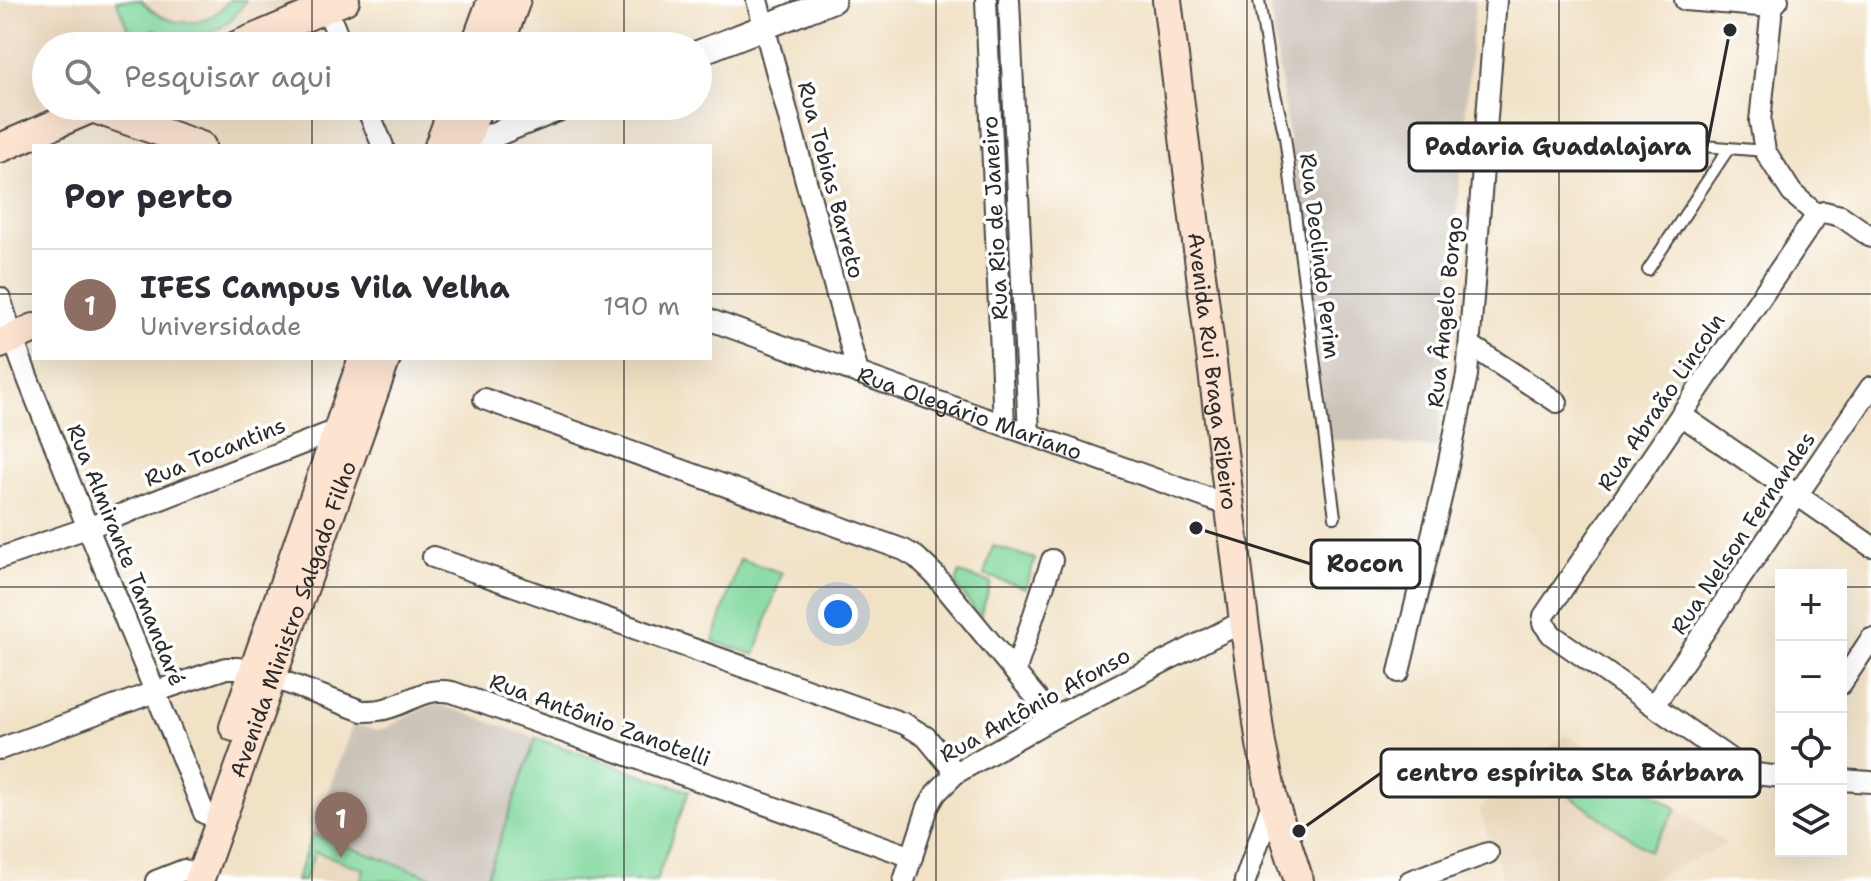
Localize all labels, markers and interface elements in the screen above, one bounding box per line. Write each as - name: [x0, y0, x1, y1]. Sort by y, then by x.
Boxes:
- search box: [32, 32, 712, 120]
- icon: search: [60, 54, 104, 98]
- text: Pesquisar aqui: [124, 56, 333, 97]
- street label: Rua Tobias Barreto: [791, 78, 871, 282]
- street label: Rua Rio de Janeiro: [975, 115, 1015, 321]
- callout: Padaria Guadalajara: [1409, 123, 1707, 171]
- text: Padaria Guadalajara: [1425, 131, 1692, 163]
- street label: Rua Deolindo Perim: [1293, 152, 1347, 360]
- text: Por perto: [64, 173, 233, 219]
- street label: Rua Ângelo Borgo: [1421, 215, 1469, 409]
- street label: Avenida Rui Braga Ribeiro: [1181, 231, 1245, 511]
- text: IFES Campus Vila Velha: [140, 267, 510, 308]
- text: 1: [84, 288, 96, 323]
- text: 190 m: [603, 288, 680, 323]
- street label: Rua Abraão Lincoln: [1591, 307, 1731, 497]
- text: Universidade: [140, 308, 302, 343]
- street label: Rua Olegário Mariano: [854, 359, 1086, 466]
- street label: Rua Tocantins: [140, 411, 290, 493]
- street label: Rua Almirante Tamandaré: [60, 420, 192, 690]
- street label: Rua Nelson Fernandes: [1664, 426, 1822, 640]
- street label: Avenida Ministro Salgado Filho: [223, 457, 363, 782]
- callout: Rocon: [1311, 540, 1420, 588]
- text: Rocon: [1327, 548, 1403, 580]
- map controls: [1775, 569, 1847, 857]
- button: +: [1775, 569, 1847, 641]
- your location: [818, 594, 858, 634]
- street label: Rua Antônio Afonso: [935, 641, 1135, 769]
- button: −: [1775, 641, 1847, 713]
- street label: Rua Antônio Zanotelli: [486, 667, 714, 773]
- button: locate: [1775, 713, 1847, 785]
- callout: centro espírita Sta Bárbara: [1381, 749, 1760, 797]
- text: centro espírita Sta Bárbara: [1396, 757, 1744, 789]
- button: layers: [1775, 785, 1847, 857]
- pin: 1: [315, 792, 367, 858]

